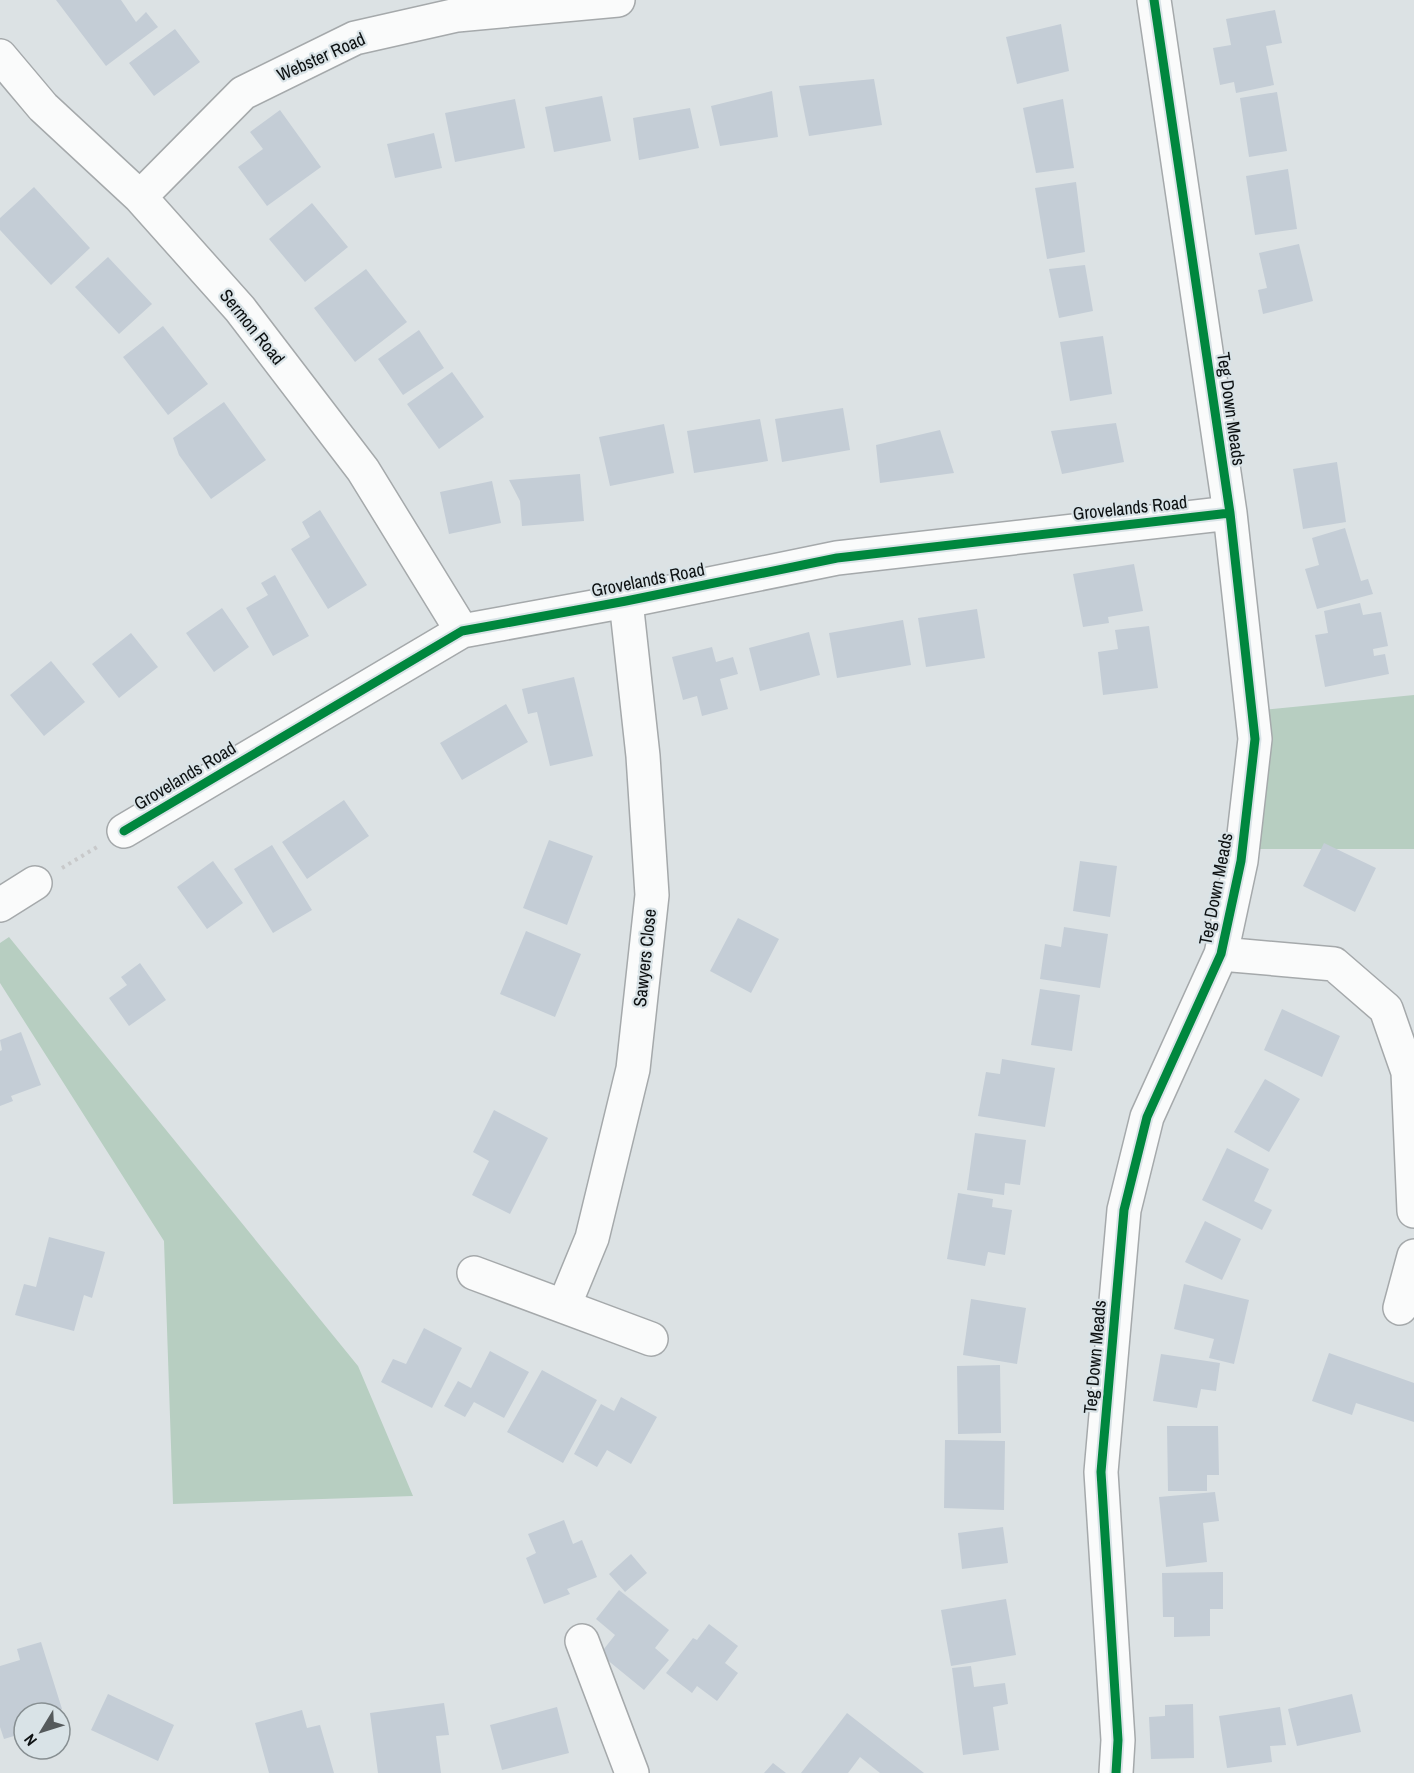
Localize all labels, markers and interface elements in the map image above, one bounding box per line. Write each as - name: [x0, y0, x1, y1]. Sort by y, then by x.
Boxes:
- street label: Webster Road: [273, 26, 369, 87]
- street label: Sermon Road: [214, 283, 291, 370]
- street label: Teg Down Meads: [1211, 351, 1252, 467]
- street label: Grovelands Road: [1072, 489, 1188, 526]
- street label: Grovelands Road: [589, 556, 707, 603]
- street label: Grovelands Road: [129, 735, 240, 816]
- street label: Teg Down Meads: [1192, 831, 1239, 947]
- street label: Sawyers Close: [627, 908, 662, 1008]
- street label: Teg Down Meads: [1077, 1299, 1112, 1415]
- north arrow: [12, 1701, 72, 1761]
- text: N: [19, 1730, 42, 1751]

